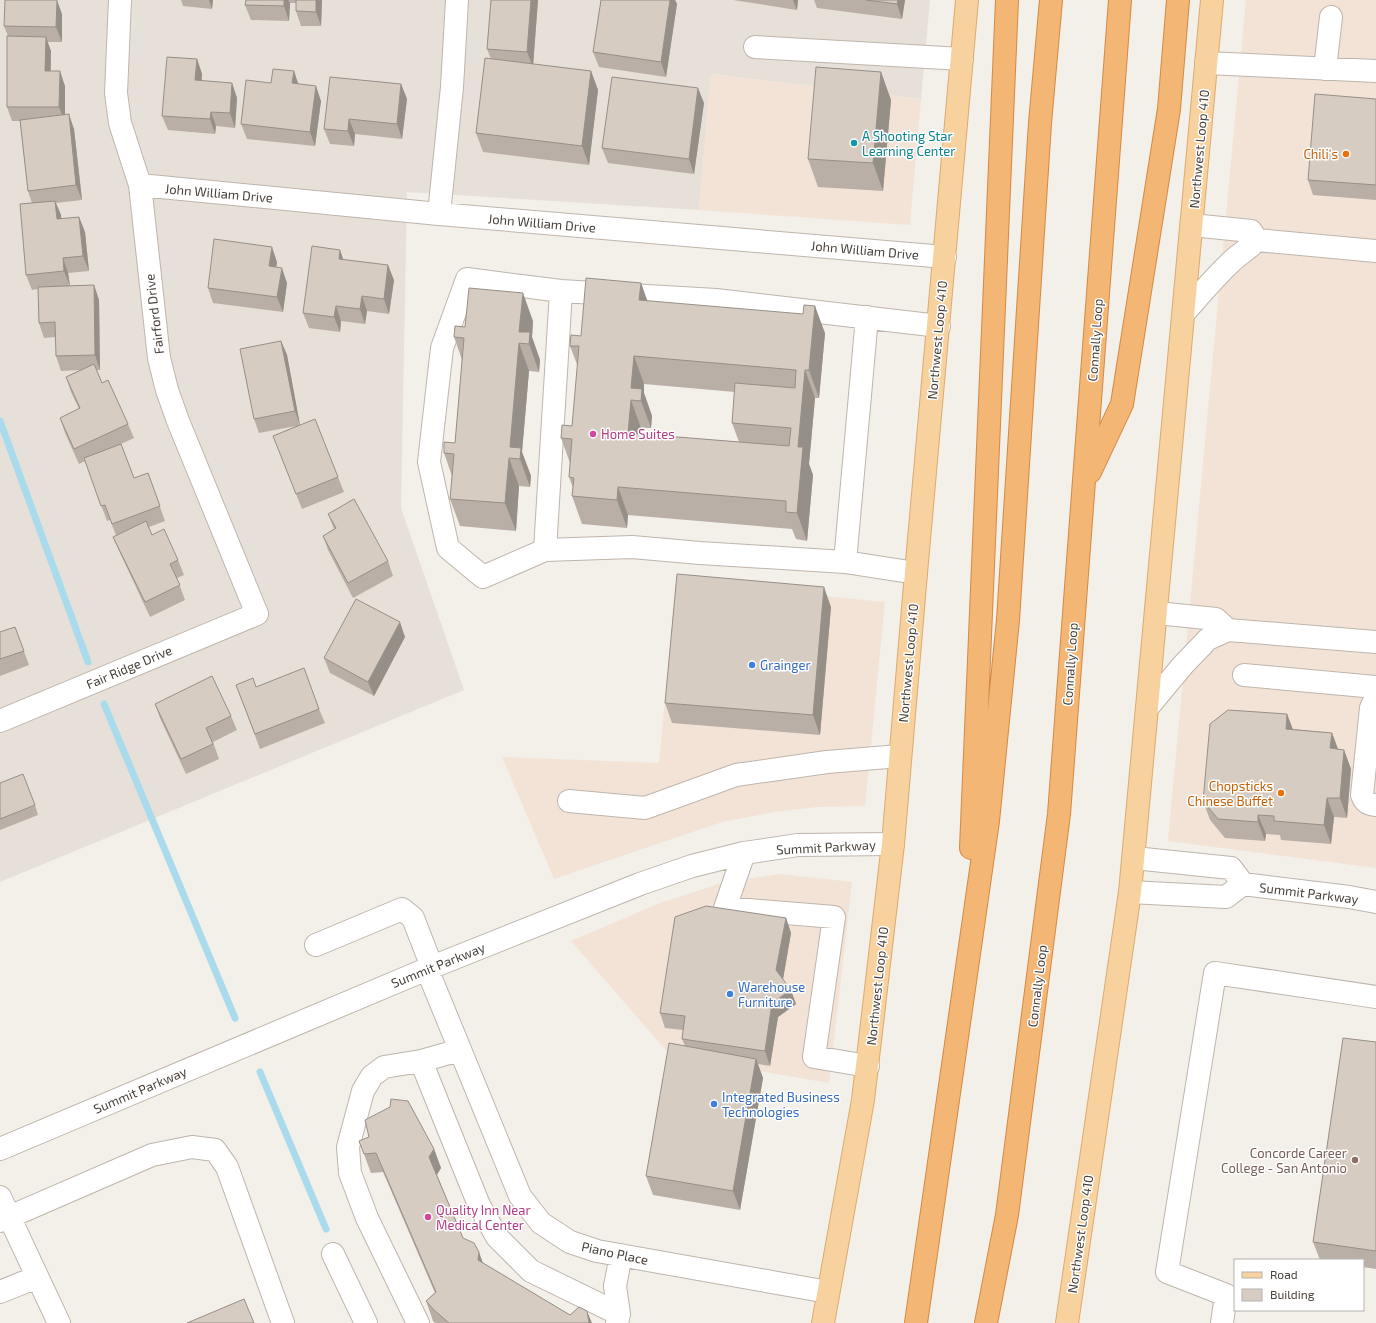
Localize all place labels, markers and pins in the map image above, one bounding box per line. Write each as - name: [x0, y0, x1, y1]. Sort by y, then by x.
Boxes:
- place label: A Shooting Star Learning Center: [862, 128, 956, 159]
- marker: A Shooting Star Learning Center: [849, 138, 859, 148]
- place label: Chili's: [1303, 146, 1338, 162]
- marker: Chili's: [1341, 149, 1351, 159]
- place label: Home Suites: [601, 426, 675, 442]
- marker: Home Suites: [588, 429, 598, 439]
- place label: Grainger: [760, 657, 811, 673]
- marker: Grainger: [747, 660, 757, 670]
- place label: Chopsticks Chinese Buffet: [1187, 778, 1273, 809]
- marker: Chopsticks Chinese Buffet: [1276, 788, 1286, 798]
- place label: Warehouse Furniture: [738, 979, 805, 1010]
- marker: Warehouse Furniture: [725, 989, 735, 999]
- place label: Integrated Business Technologies: [722, 1089, 840, 1120]
- marker: Integrated Business Technologies: [709, 1099, 719, 1109]
- place label: Concorde Career College - San Antonio: [1221, 1145, 1347, 1176]
- marker: Concorde Career College - San Antonio: [1350, 1155, 1360, 1165]
- place label: Quality Inn Near Medical Center: [436, 1202, 531, 1233]
- marker: Quality Inn Near Medical Center: [423, 1212, 433, 1222]

